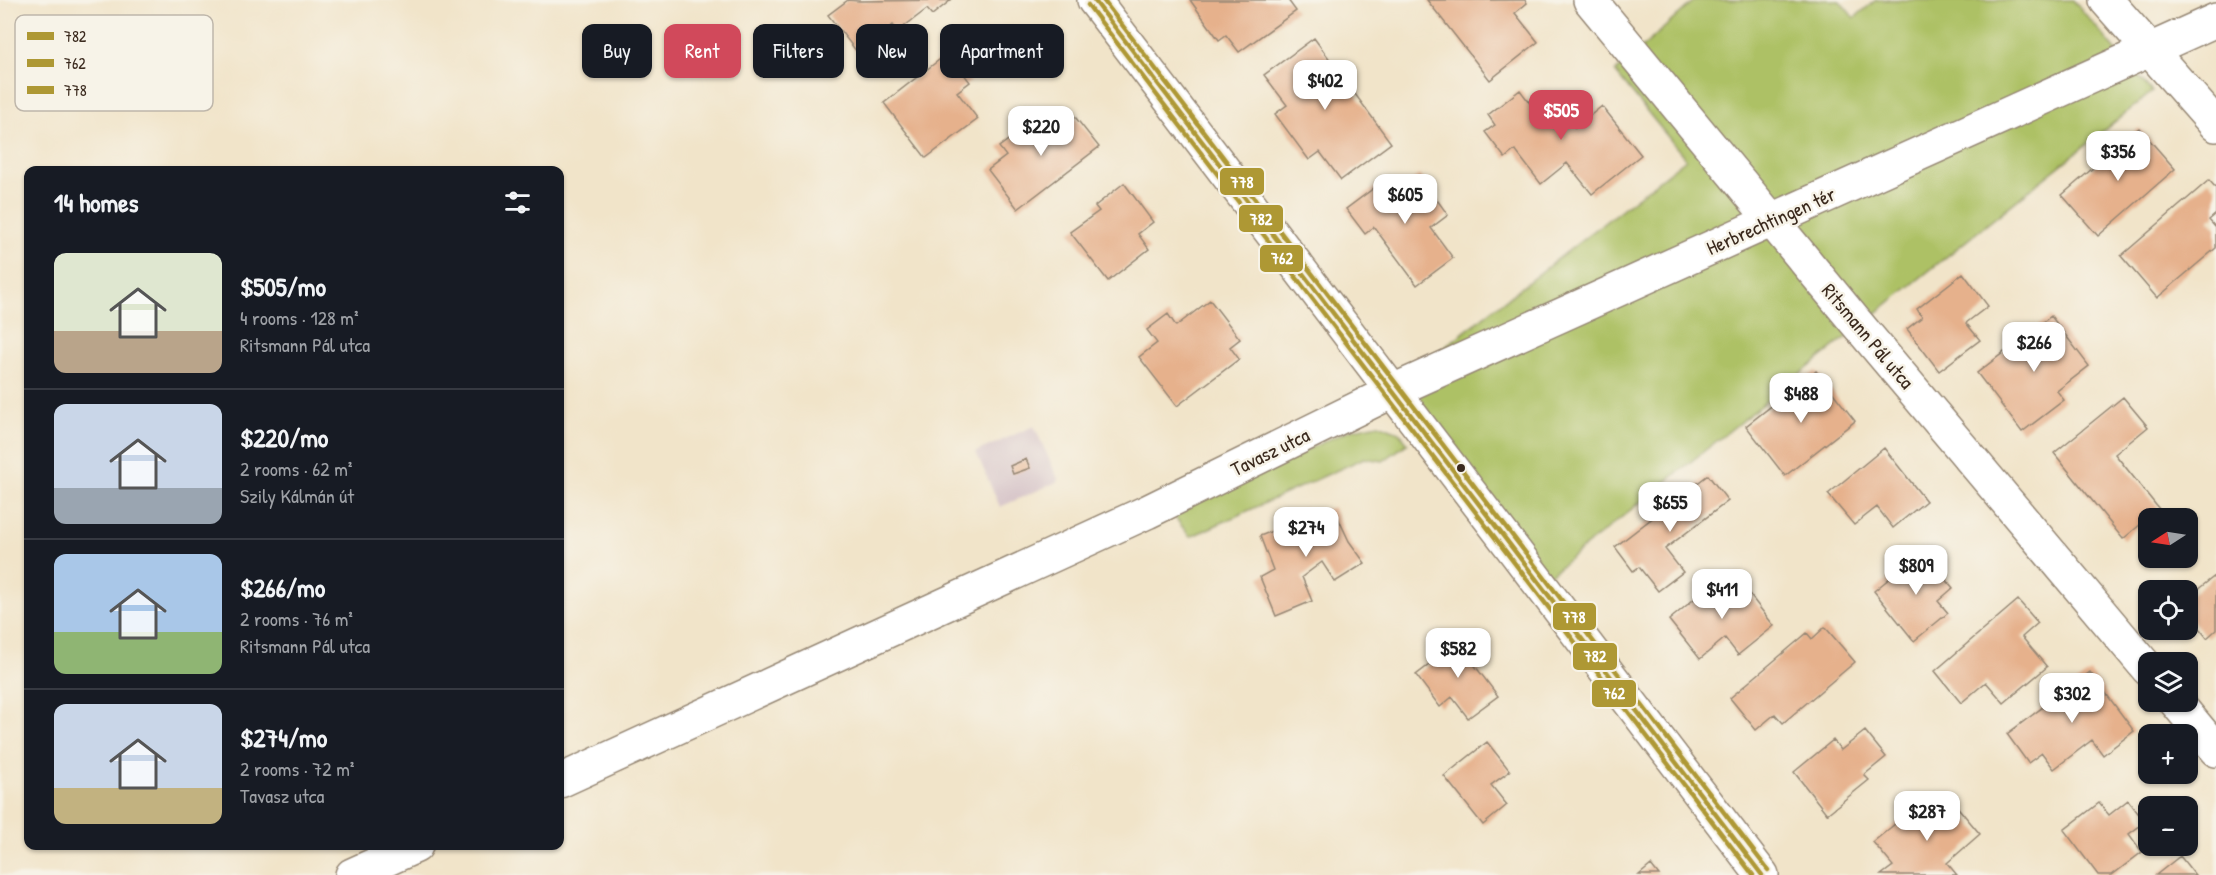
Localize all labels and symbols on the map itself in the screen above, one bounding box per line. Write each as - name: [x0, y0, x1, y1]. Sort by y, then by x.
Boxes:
- legend: [15, 15, 213, 111]
- text: 782: [64, 25, 87, 47]
- text: 762: [64, 52, 86, 74]
- pin: $402: [1289, 60, 1361, 111]
- text: 778: [64, 79, 87, 101]
- pin: $505: [1525, 90, 1597, 141]
- pin: $220: [1005, 106, 1077, 157]
- pin: $356: [2082, 131, 2154, 182]
- line badge: 778: [1219, 167, 1265, 196]
- text: 778: [1230, 171, 1253, 193]
- pin: $605: [1369, 174, 1441, 225]
- street label: Herbrechtingen tér: [1702, 180, 1840, 261]
- line badge: 782: [1238, 204, 1284, 233]
- text: 782: [1249, 208, 1273, 230]
- line badge: 762: [1259, 244, 1304, 273]
- text: 762: [1270, 247, 1293, 269]
- street label: Ritsmann Pál utca: [1816, 277, 1921, 394]
- pin: $266: [1998, 322, 2070, 373]
- pin: $488: [1765, 373, 1837, 424]
- street label: Tavasz utca: [1226, 421, 1314, 482]
- unlabelled marker: [1455, 462, 1467, 474]
- pin: $655: [1634, 482, 1706, 533]
- pin: $274: [1270, 507, 1342, 558]
- north arrow: [2138, 508, 2198, 568]
- pin: $809: [1880, 545, 1952, 596]
- pin: $411: [1686, 569, 1758, 620]
- line badge: 778: [1552, 602, 1597, 631]
- text: 778: [1562, 606, 1585, 628]
- pin: $582: [1422, 628, 1494, 679]
- line badge: 782: [1572, 642, 1618, 671]
- text: 782: [1583, 645, 1607, 667]
- pin: $302: [2036, 673, 2108, 724]
- line badge: 762: [1591, 679, 1637, 708]
- text: 762: [1602, 682, 1625, 704]
- pin: $287: [1891, 791, 1963, 842]

